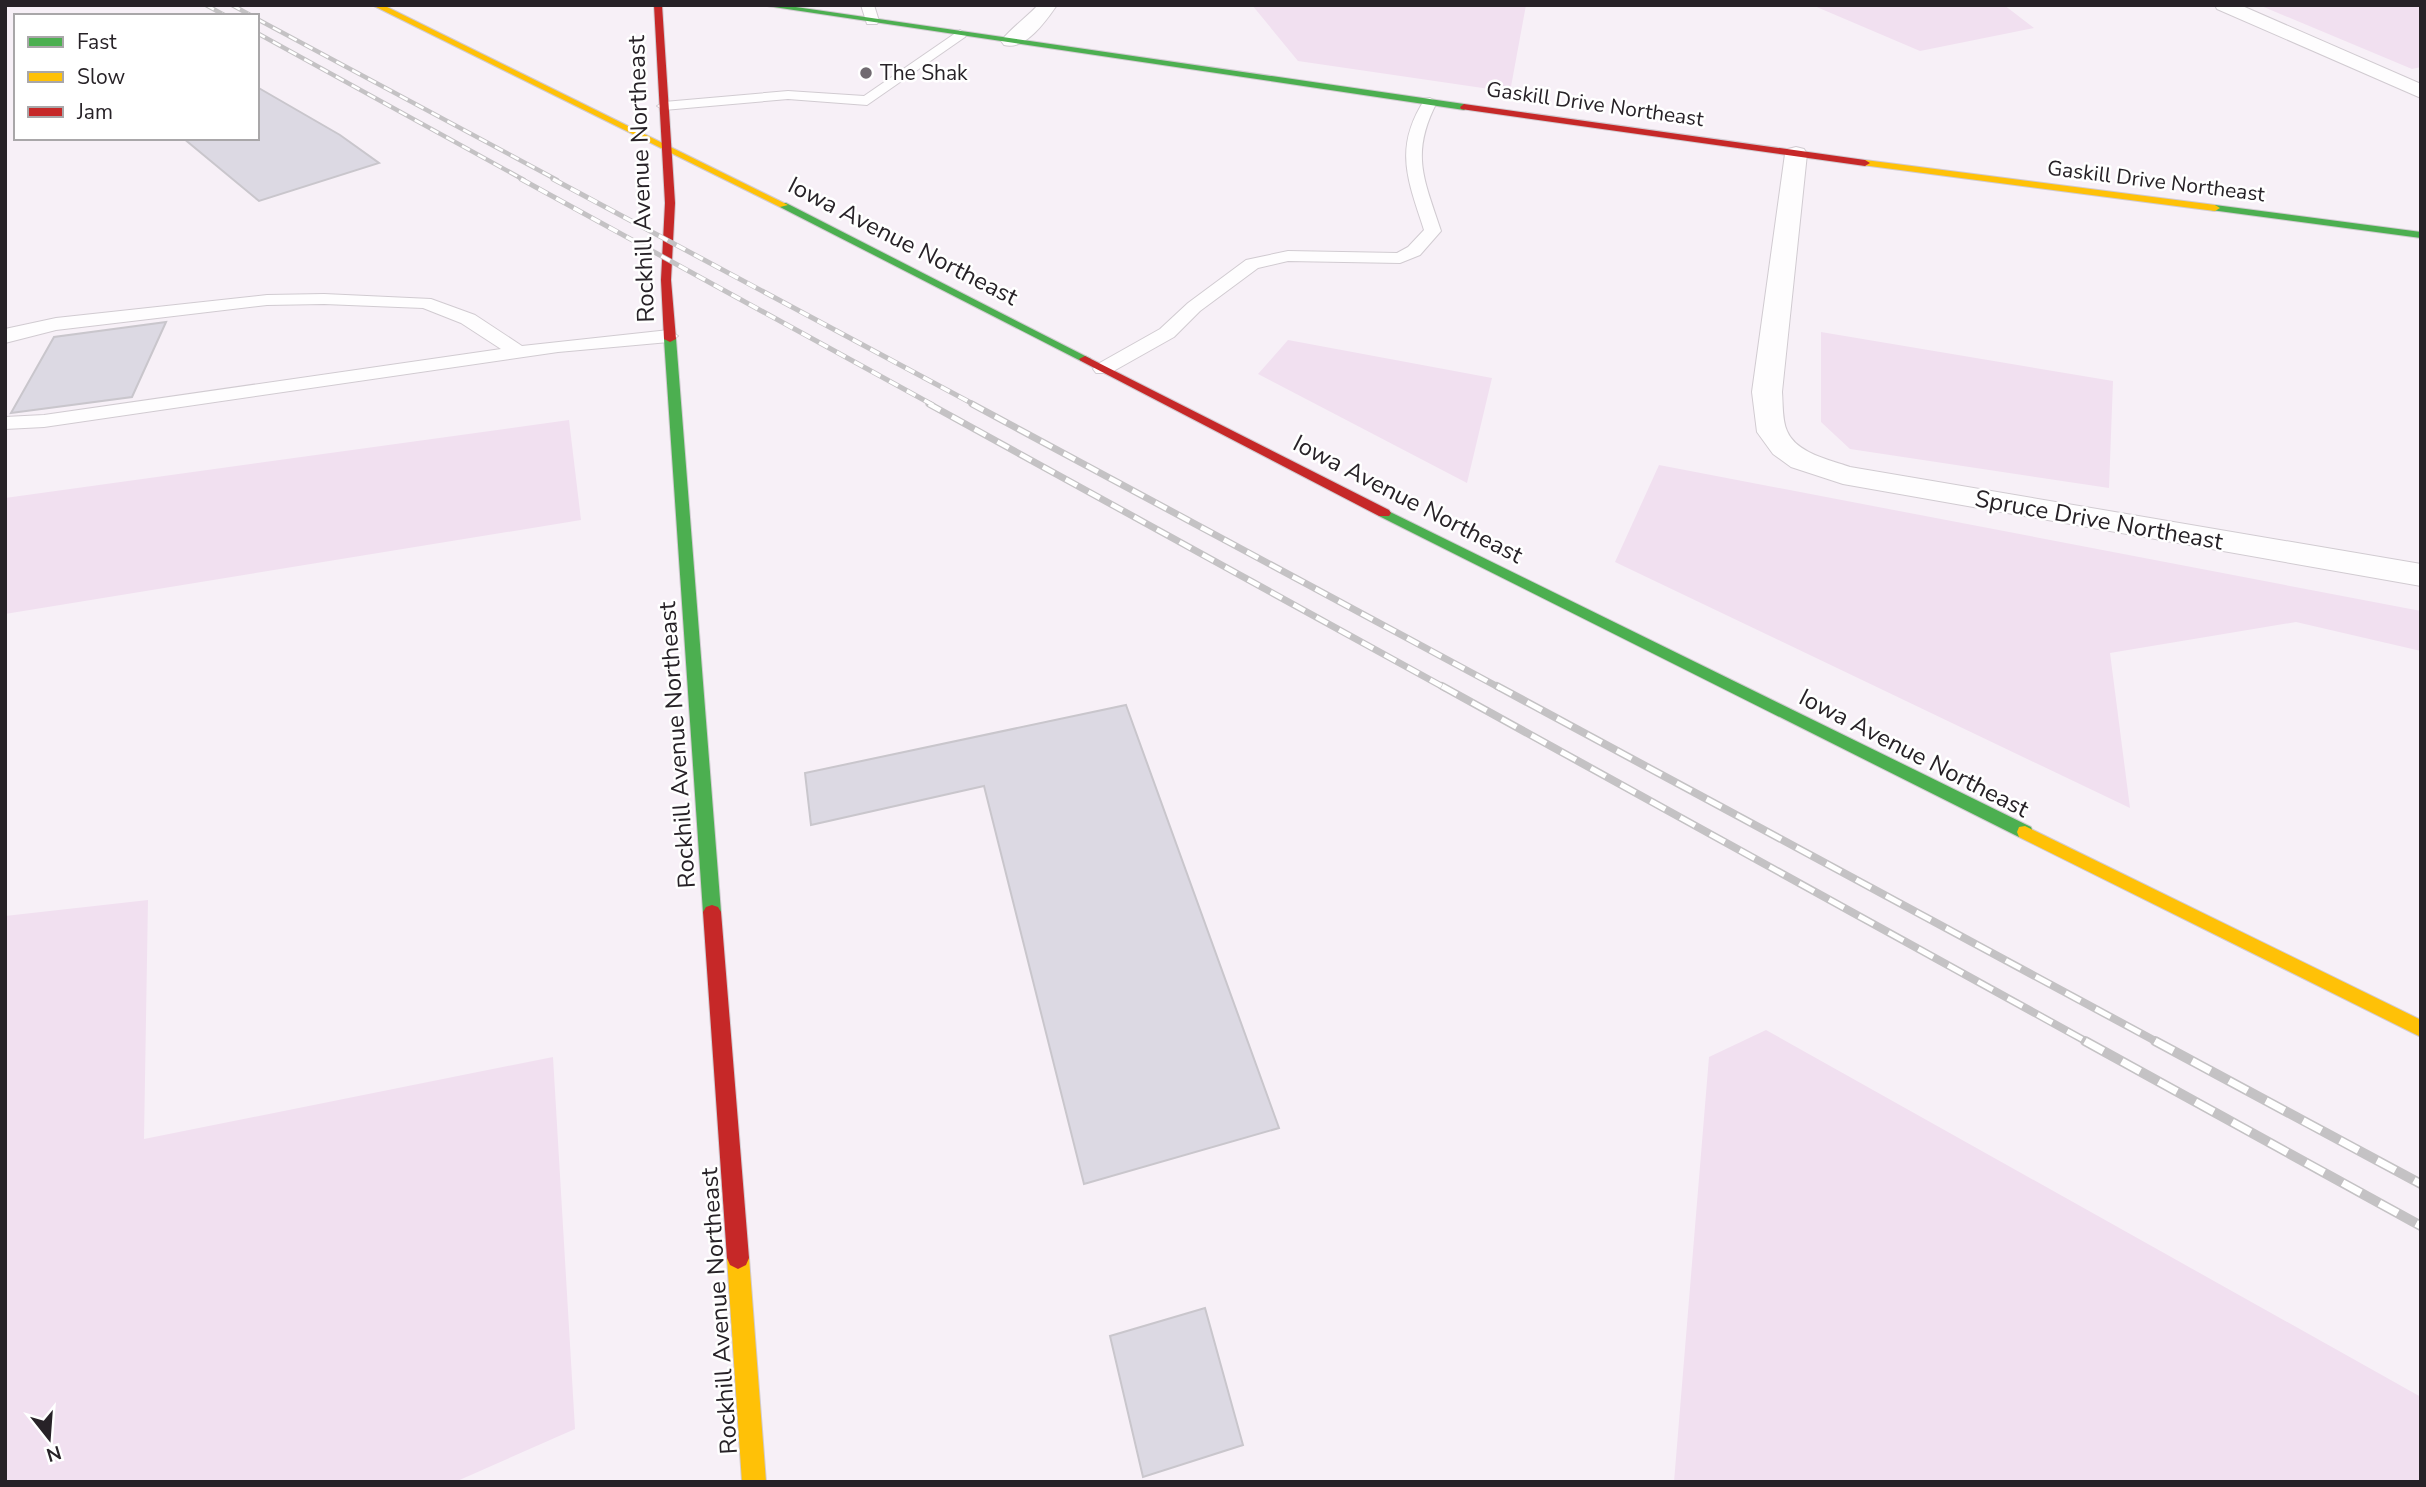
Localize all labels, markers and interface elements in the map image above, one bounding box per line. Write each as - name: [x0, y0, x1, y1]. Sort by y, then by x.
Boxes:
- legend: [14, 14, 259, 140]
- text: Fast: [77, 28, 117, 56]
- street label: Rockhill Avenue Northeast: [620, 34, 662, 323]
- place label: The Shak: [880, 59, 968, 87]
- text: Slow: [77, 63, 126, 91]
- marker: The Shak: [858, 65, 874, 81]
- street label: Gaskill Drive Northeast: [1485, 75, 1706, 133]
- text: Jam: [76, 98, 113, 126]
- street label: Gaskill Drive Northeast: [2046, 154, 2267, 208]
- street label: Iowa Avenue Northeast: [783, 169, 1024, 313]
- street label: Iowa Avenue Northeast: [1288, 427, 1529, 571]
- street label: Spruce Drive Northeast: [1972, 482, 2226, 558]
- street label: Rockhill Avenue Northeast: [651, 600, 703, 889]
- street label: Iowa Avenue Northeast: [1794, 681, 2035, 825]
- street label: Rockhill Avenue Northeast: [693, 1166, 745, 1455]
- north arrow: [14, 1403, 84, 1473]
- text: N: [43, 1439, 64, 1468]

